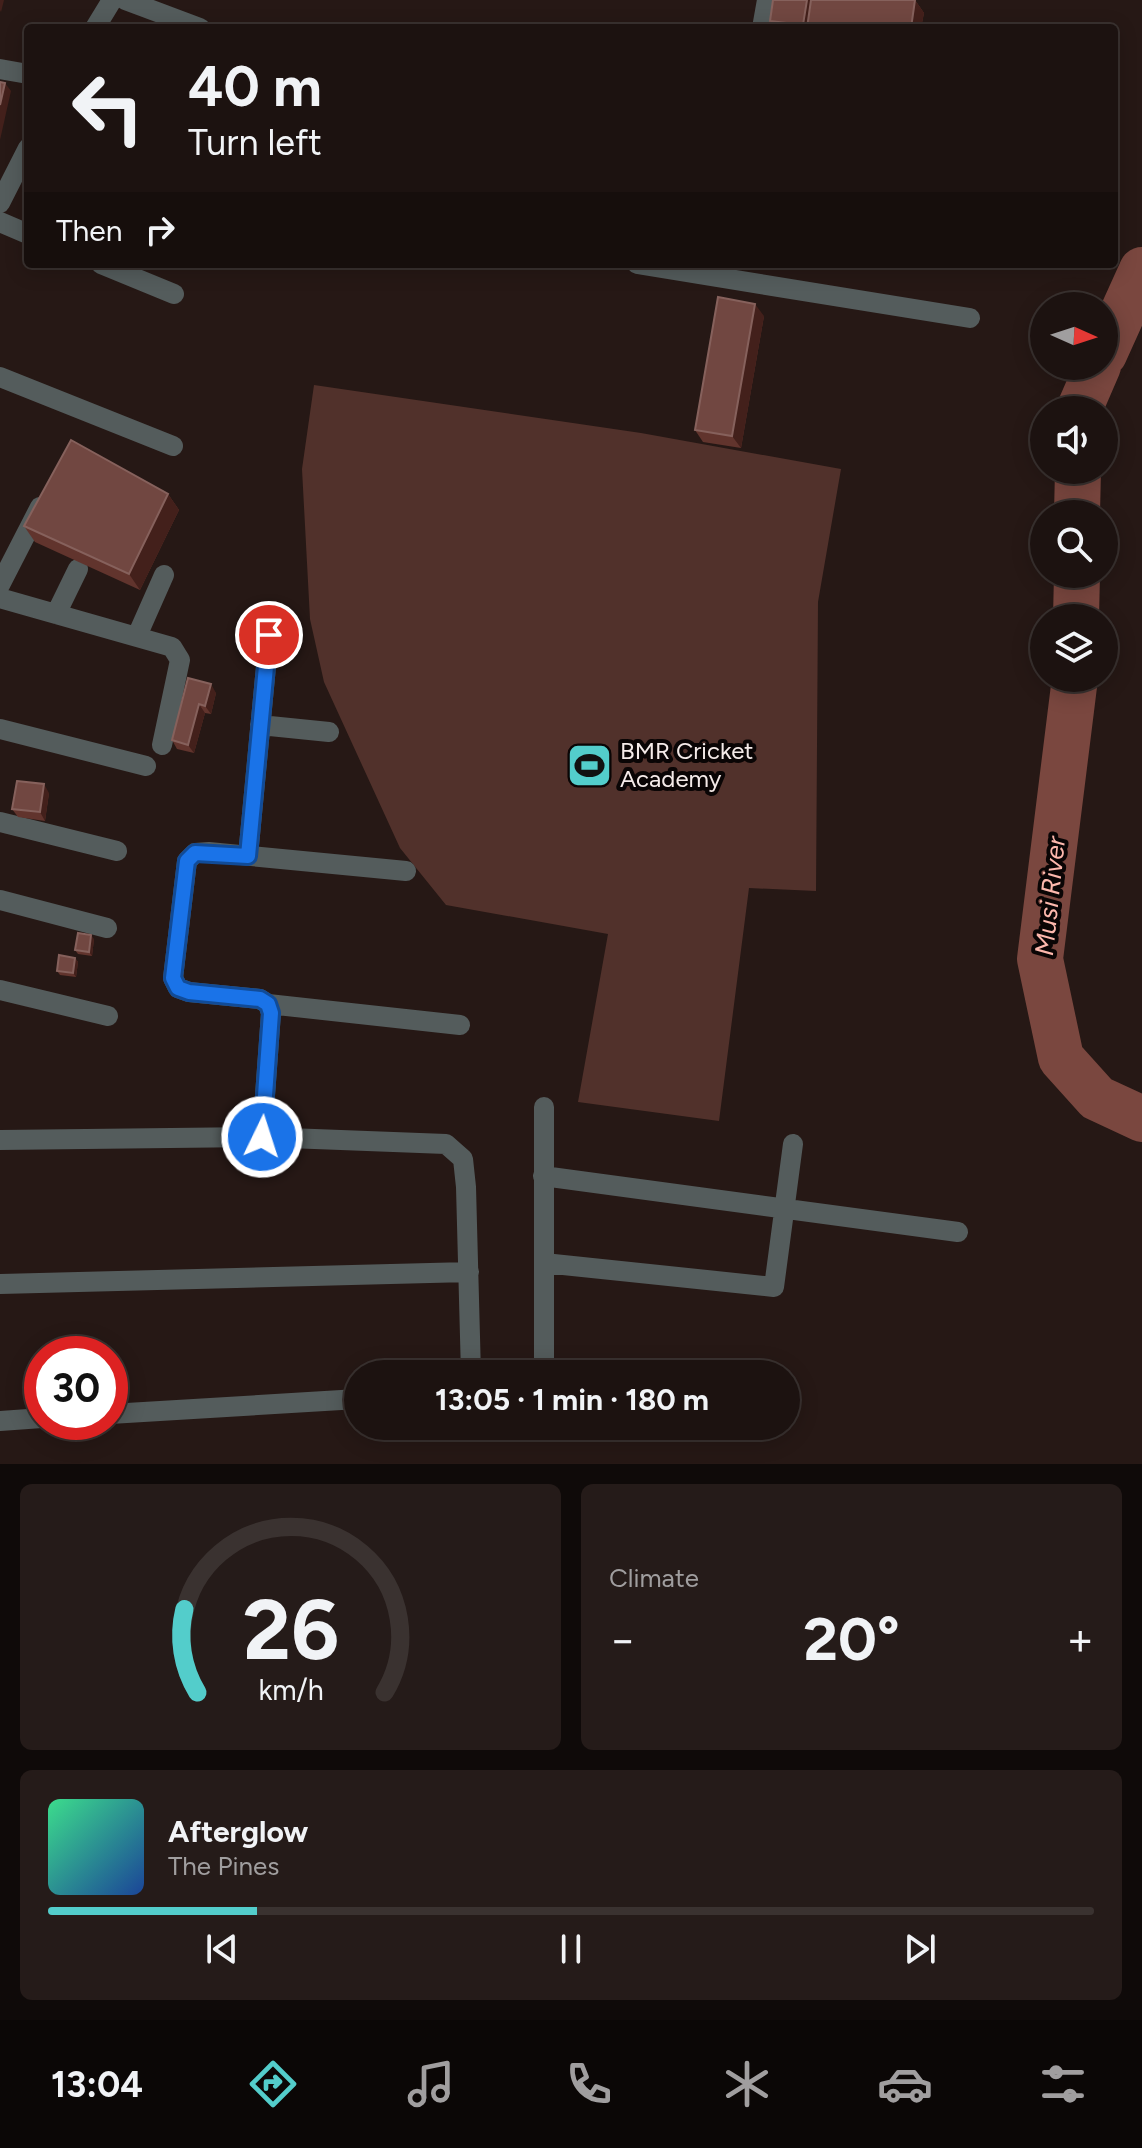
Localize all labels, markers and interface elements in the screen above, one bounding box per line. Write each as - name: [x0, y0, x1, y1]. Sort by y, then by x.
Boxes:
- text: 40 m: [188, 53, 322, 120]
- icon: left: [56, 56, 160, 160]
- text: Turn left: [188, 121, 322, 164]
- icon: right: [138, 208, 182, 252]
- text: Then: [56, 212, 122, 249]
- north arrow: [1030, 292, 1118, 380]
- map controls: [1030, 292, 1118, 692]
- button: sound: [1030, 396, 1118, 484]
- button: search: [1030, 500, 1118, 588]
- pin: [235, 601, 303, 669]
- button: layers: [1030, 604, 1118, 692]
- icon: arrive: [247, 613, 291, 657]
- place label: BMR Cricket Academy: [620, 736, 753, 793]
- sports icon: BMR Cricket Academy: [565, 741, 613, 789]
- water label: Musi River: [1028, 834, 1072, 957]
- position arrow: [220, 1095, 304, 1179]
- speed limit sign: 30: [24, 1336, 128, 1440]
- text: 13:05 · 1 min · 180 m: [435, 1381, 709, 1418]
- text: Climate: [609, 1562, 699, 1594]
- text: 26: [242, 1580, 339, 1680]
- text: 20°: [803, 1603, 900, 1675]
- text: −: [609, 1613, 636, 1666]
- text: +: [1067, 1613, 1094, 1666]
- text: km/h: [258, 1673, 323, 1707]
- text: Afterglow: [168, 1813, 308, 1850]
- text: The Pines: [168, 1850, 279, 1882]
- icon: previous: [200, 1927, 244, 1971]
- icon: pause: [549, 1927, 593, 1971]
- icon: next: [898, 1927, 942, 1971]
- icon: directions: [245, 2056, 301, 2112]
- icon: music: [403, 2056, 459, 2112]
- icon: phone: [561, 2056, 617, 2112]
- icon: climate: [719, 2056, 775, 2112]
- icon: car: [877, 2056, 933, 2112]
- icon: filters: [1035, 2056, 1091, 2112]
- text: 13:04: [51, 2063, 143, 2106]

